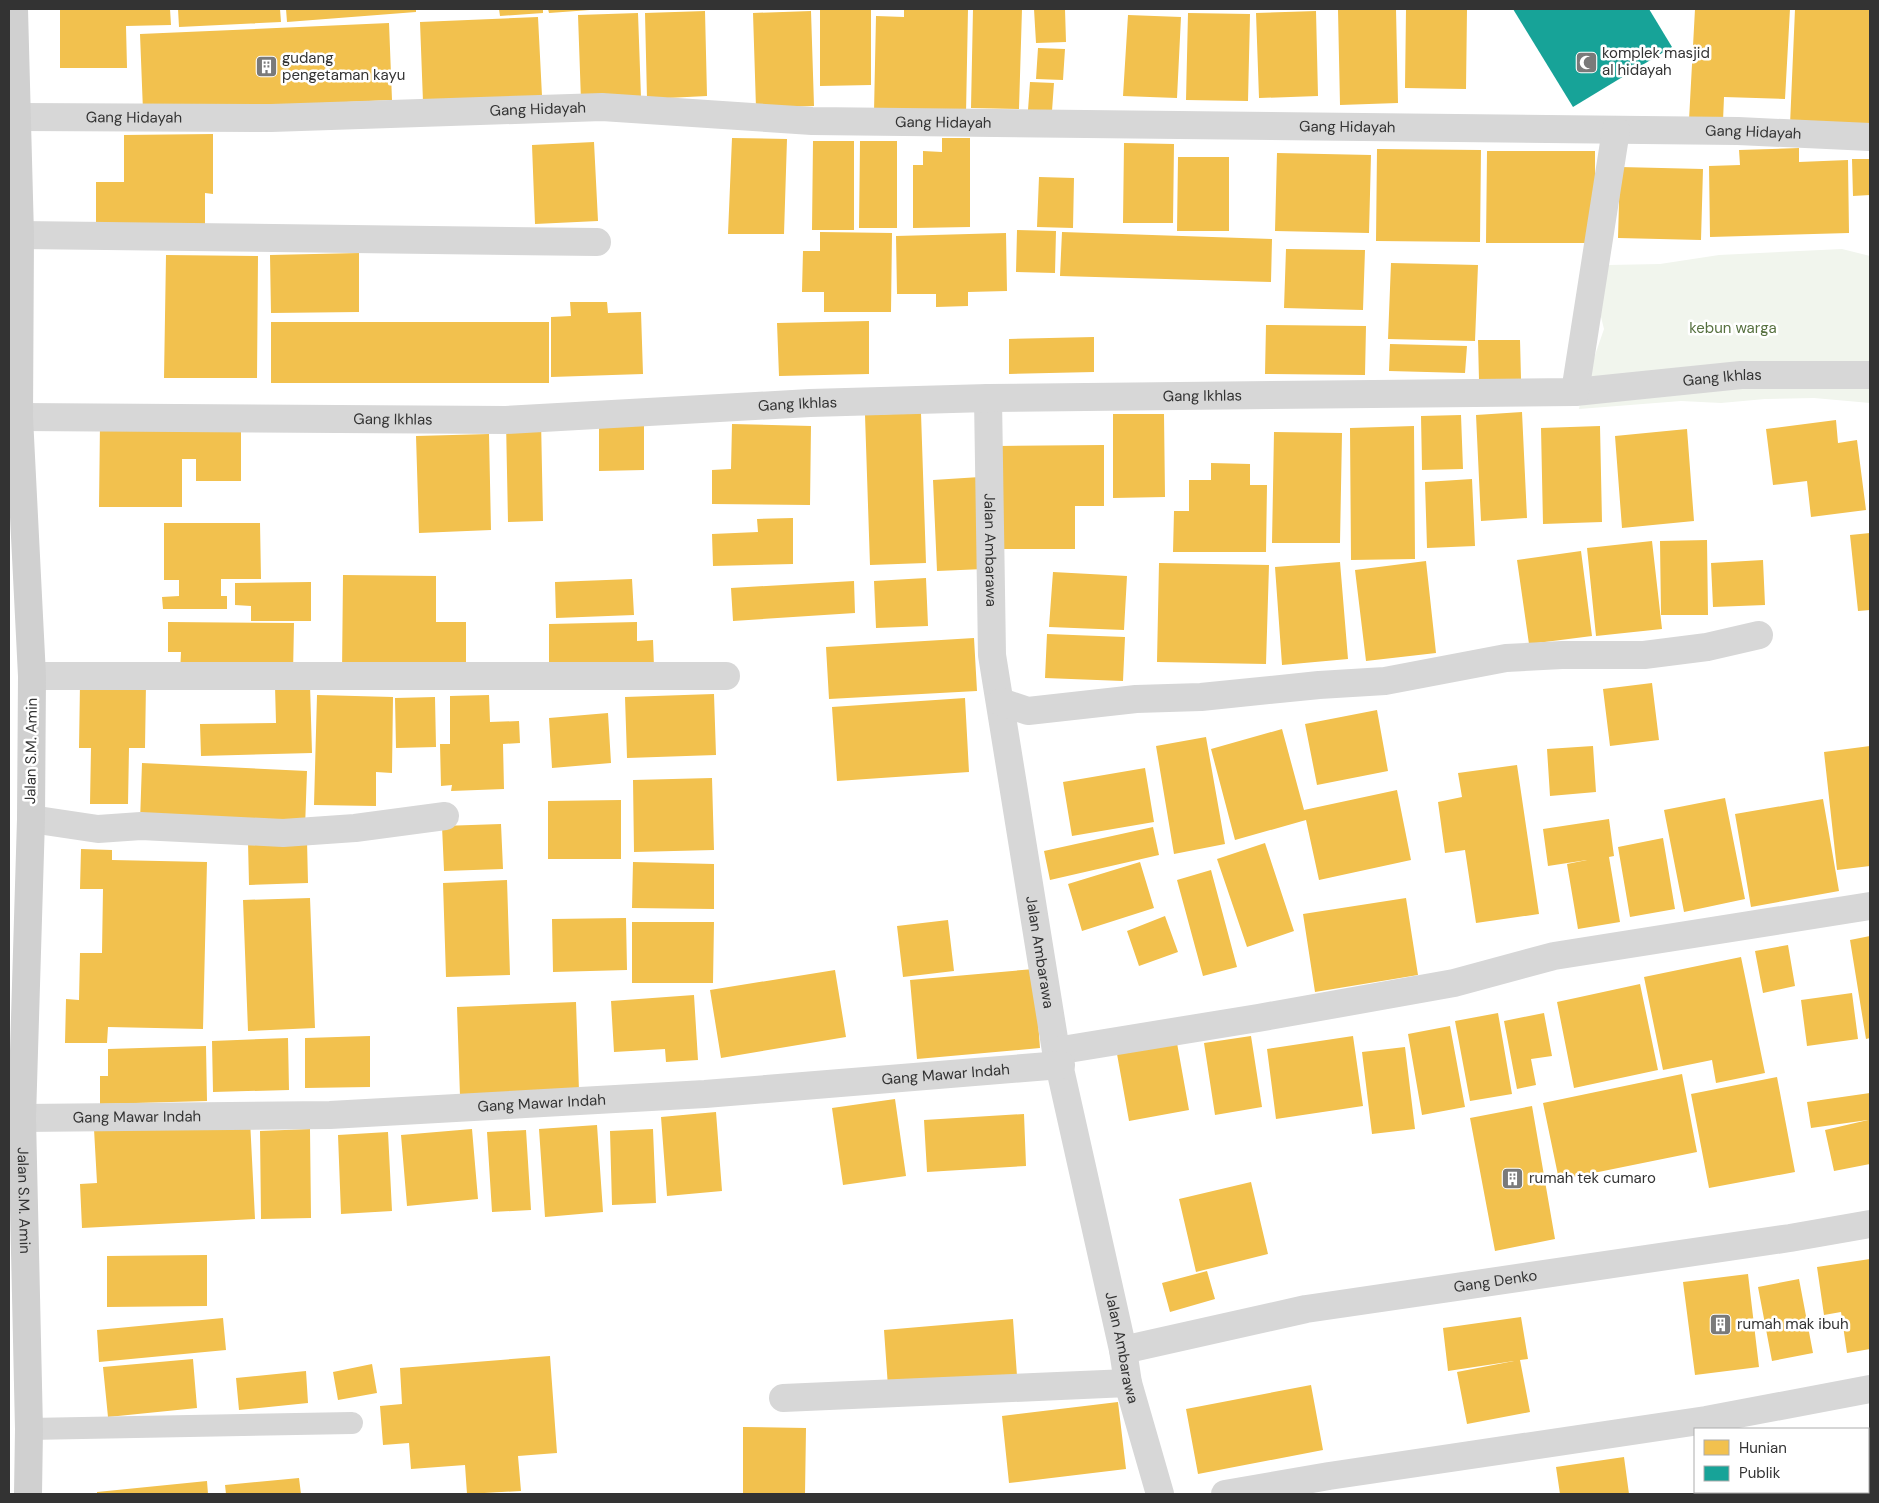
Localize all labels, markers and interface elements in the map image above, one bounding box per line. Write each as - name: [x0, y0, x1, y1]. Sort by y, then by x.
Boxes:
- place label: komplek masjid al hidayah: [1602, 43, 1710, 80]
- place label: gudang pengetaman kayu: [282, 48, 405, 85]
- mosque icon: komplek masjid al hidayah: [1574, 50, 1598, 74]
- building icon: gudang pengetaman kayu: [254, 55, 278, 79]
- street label: Gang Hidayah: [489, 98, 586, 121]
- street label: Gang Hidayah: [86, 107, 182, 128]
- street label: Gang Hidayah: [895, 112, 992, 133]
- street label: Gang Hidayah: [1299, 116, 1396, 137]
- street label: Gang Hidayah: [1705, 121, 1802, 144]
- park label: kebun warga: [1689, 318, 1777, 338]
- street label: Gang Ikhlas: [1682, 365, 1762, 391]
- street label: Gang Ikhlas: [1163, 385, 1242, 406]
- street label: Gang Ikhlas: [757, 392, 837, 416]
- street label: Gang Ikhlas: [353, 409, 433, 430]
- street label: Jalan Ambarawa: [979, 493, 1001, 607]
- street label: Jalan S.M. Amin: [20, 698, 42, 804]
- street label: Jalan Ambarawa: [1021, 894, 1059, 1010]
- street label: Gang Mawar Indah: [881, 1059, 1010, 1090]
- street label: Gang Mawar Indah: [477, 1090, 606, 1117]
- street label: Gang Mawar Indah: [73, 1106, 201, 1128]
- street label: Jalan S.M. Amin: [13, 1147, 35, 1254]
- building icon: rumah tek cumaro: [1501, 1166, 1525, 1190]
- place label: rumah tek cumaro: [1529, 1168, 1656, 1188]
- street label: Gang Denko: [1452, 1265, 1539, 1297]
- street label: Jalan Ambarawa: [1100, 1290, 1143, 1406]
- building icon: rumah mak ibuh: [1709, 1312, 1733, 1336]
- place label: rumah mak ibuh: [1737, 1314, 1849, 1334]
- legend: [1694, 1428, 1869, 1493]
- text: Hunian: [1739, 1438, 1787, 1458]
- text: Publik: [1739, 1463, 1781, 1483]

